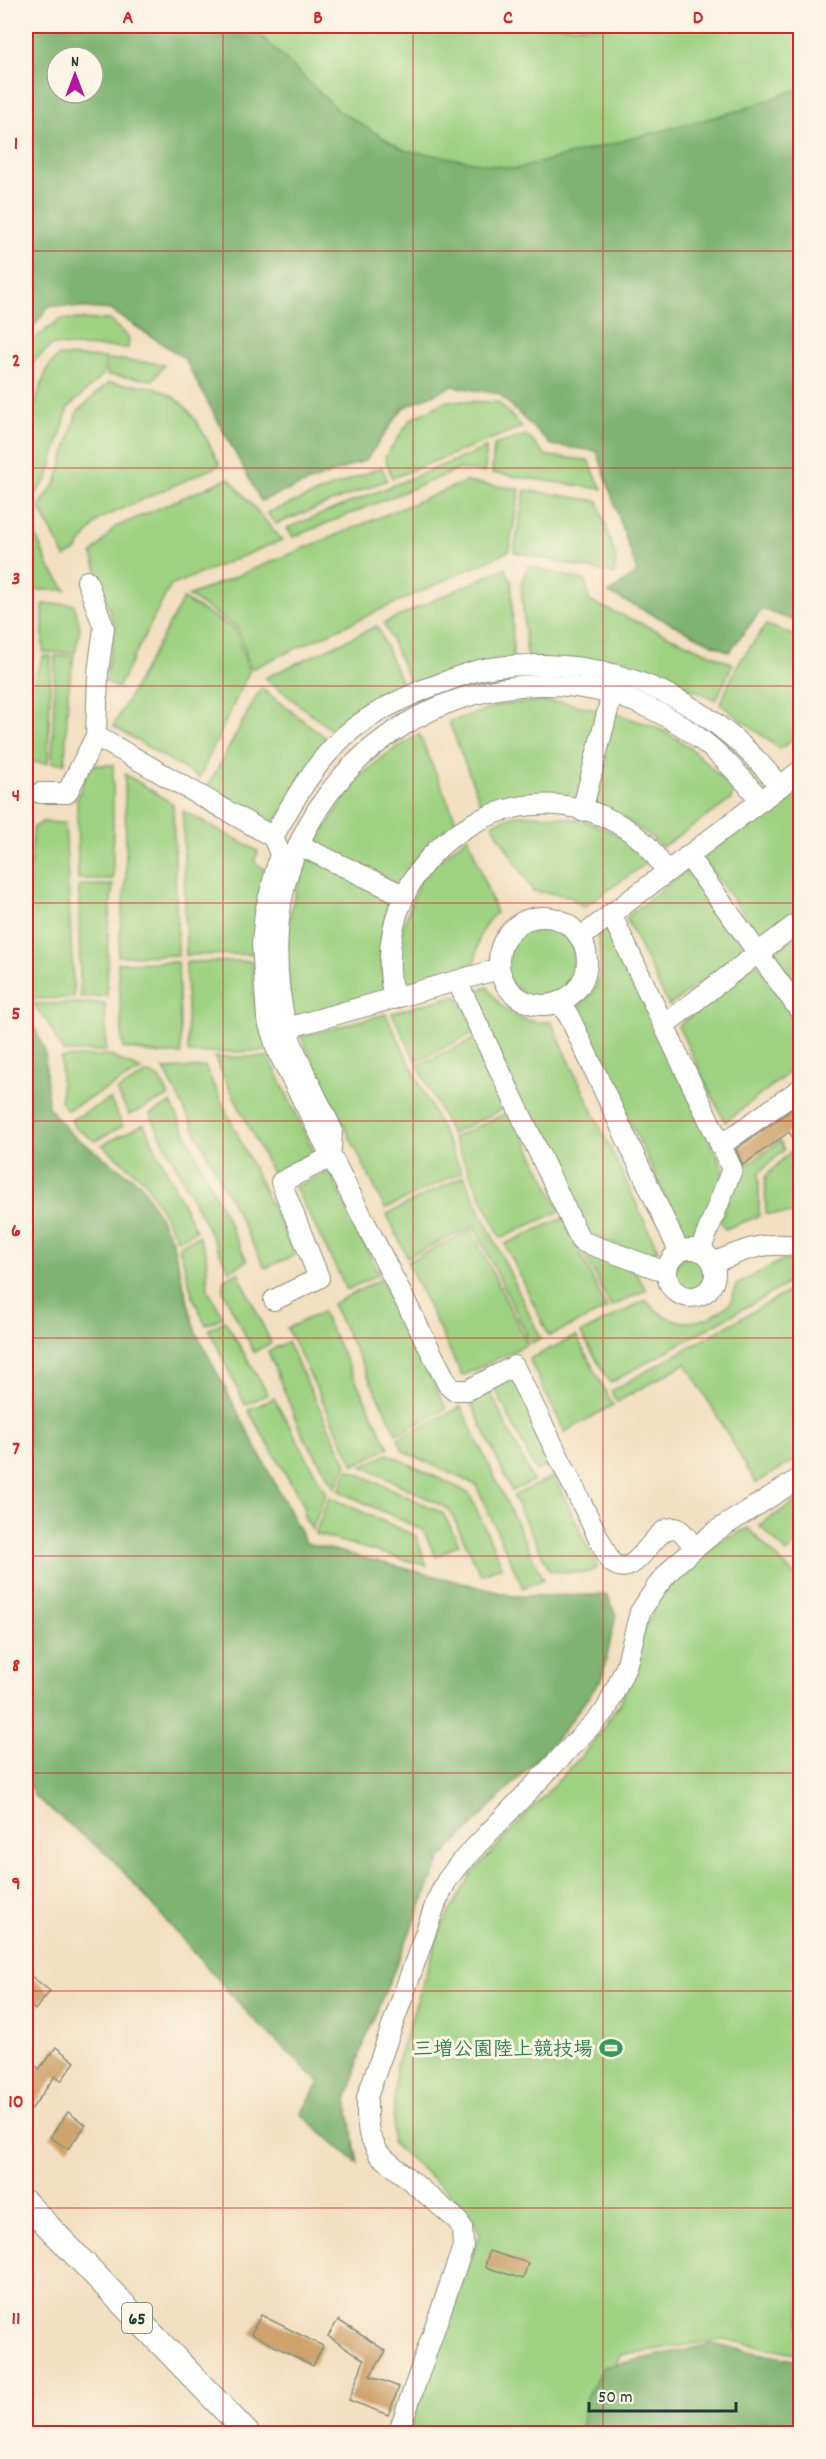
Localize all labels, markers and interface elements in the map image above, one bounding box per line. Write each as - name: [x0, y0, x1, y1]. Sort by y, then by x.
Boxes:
- text: A: [123, 5, 134, 33]
- text: B: [313, 5, 323, 33]
- text: C: [503, 5, 513, 33]
- text: D: [693, 5, 704, 33]
- north arrow: [45, 45, 105, 105]
- text: N: [71, 51, 79, 74]
- text: 1: [14, 131, 18, 159]
- text: 2: [12, 348, 20, 376]
- text: 3: [12, 566, 20, 594]
- text: 4: [12, 783, 20, 811]
- text: 5: [11, 1001, 21, 1029]
- text: 6: [11, 1218, 21, 1246]
- text: 7: [12, 1436, 20, 1464]
- text: 8: [12, 1653, 20, 1681]
- text: 9: [11, 1871, 21, 1899]
- sports icon: 三増公園陸上競技場: [598, 2035, 624, 2061]
- place label: 三増公園陸上競技場: [413, 2037, 593, 2065]
- text: 10: [8, 2089, 24, 2117]
- road number: 65: [122, 2303, 152, 2333]
- text: 11: [12, 2306, 20, 2334]
- scale bar: [589, 2375, 736, 2413]
- text: 50 m: [598, 2386, 633, 2411]

